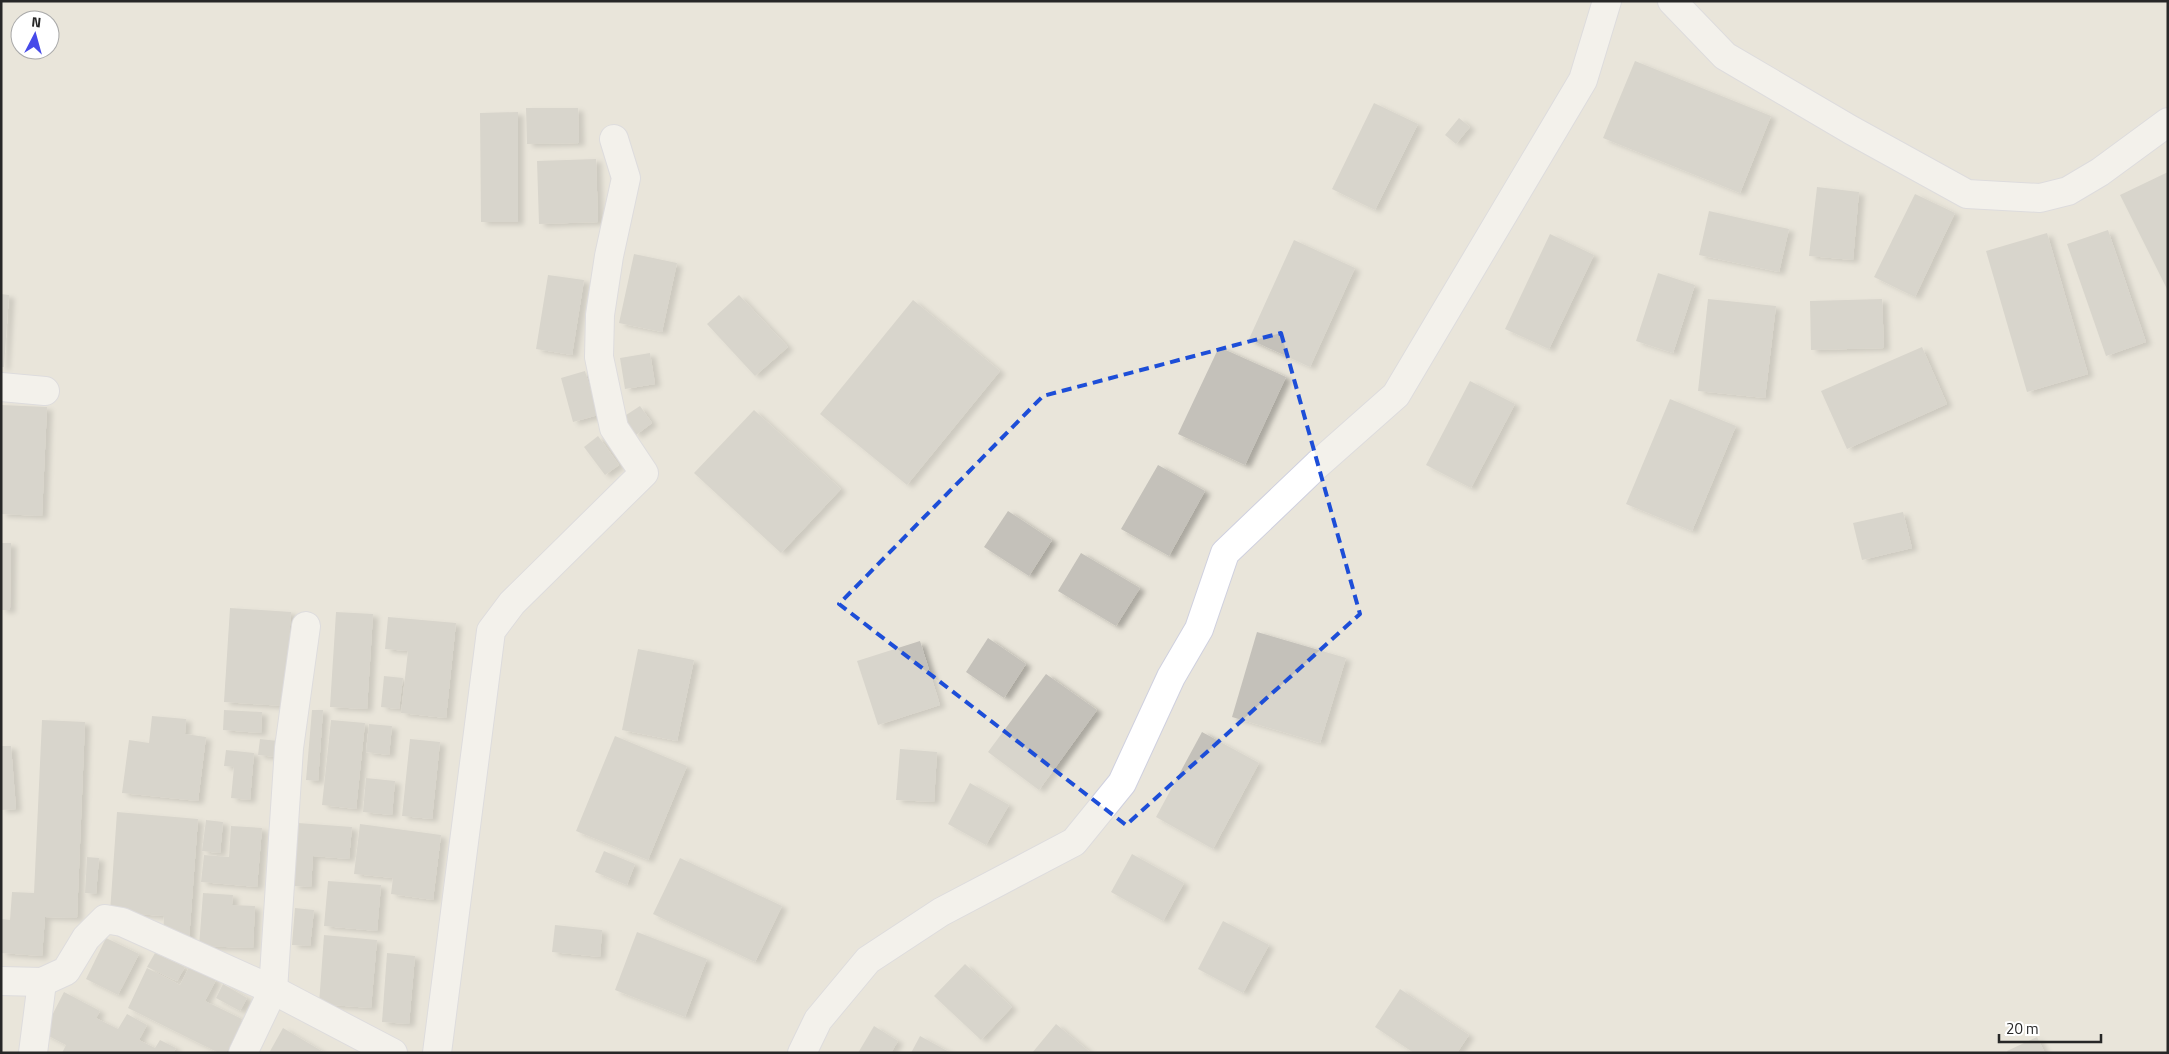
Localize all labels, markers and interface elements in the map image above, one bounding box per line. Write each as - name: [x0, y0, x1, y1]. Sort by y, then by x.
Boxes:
- north arrow: [10, 10, 60, 60]
- text: N: [30, 11, 42, 33]
- scale bar: [1999, 1012, 2102, 1044]
- text: 20 m: [2006, 1017, 2039, 1040]

